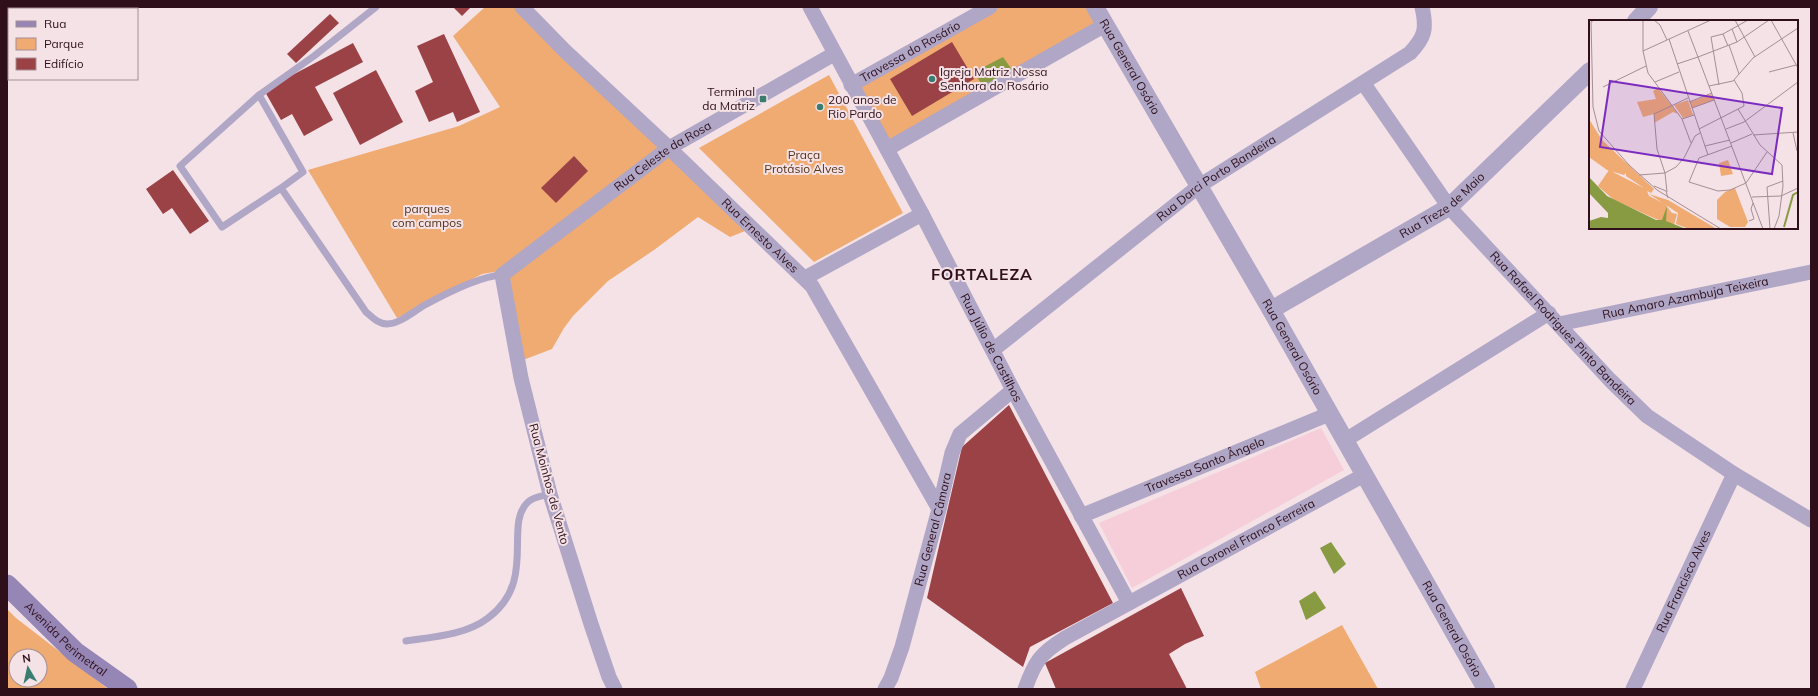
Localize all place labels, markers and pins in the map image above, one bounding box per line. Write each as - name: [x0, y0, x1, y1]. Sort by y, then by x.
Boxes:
- place label: Igreja Matriz Nossa Senhora do Rosário: [940, 64, 1049, 93]
- marker: Igreja Matriz Nossa Senhora do Rosário: [927, 74, 937, 84]
- place label: Terminal da Matriz: [702, 84, 755, 113]
- place label: 200 anos de Rio Pardo: [828, 92, 897, 121]
- marker: Terminal da Matriz: [758, 94, 768, 104]
- marker: 200 anos de Rio Pardo: [815, 102, 825, 112]

